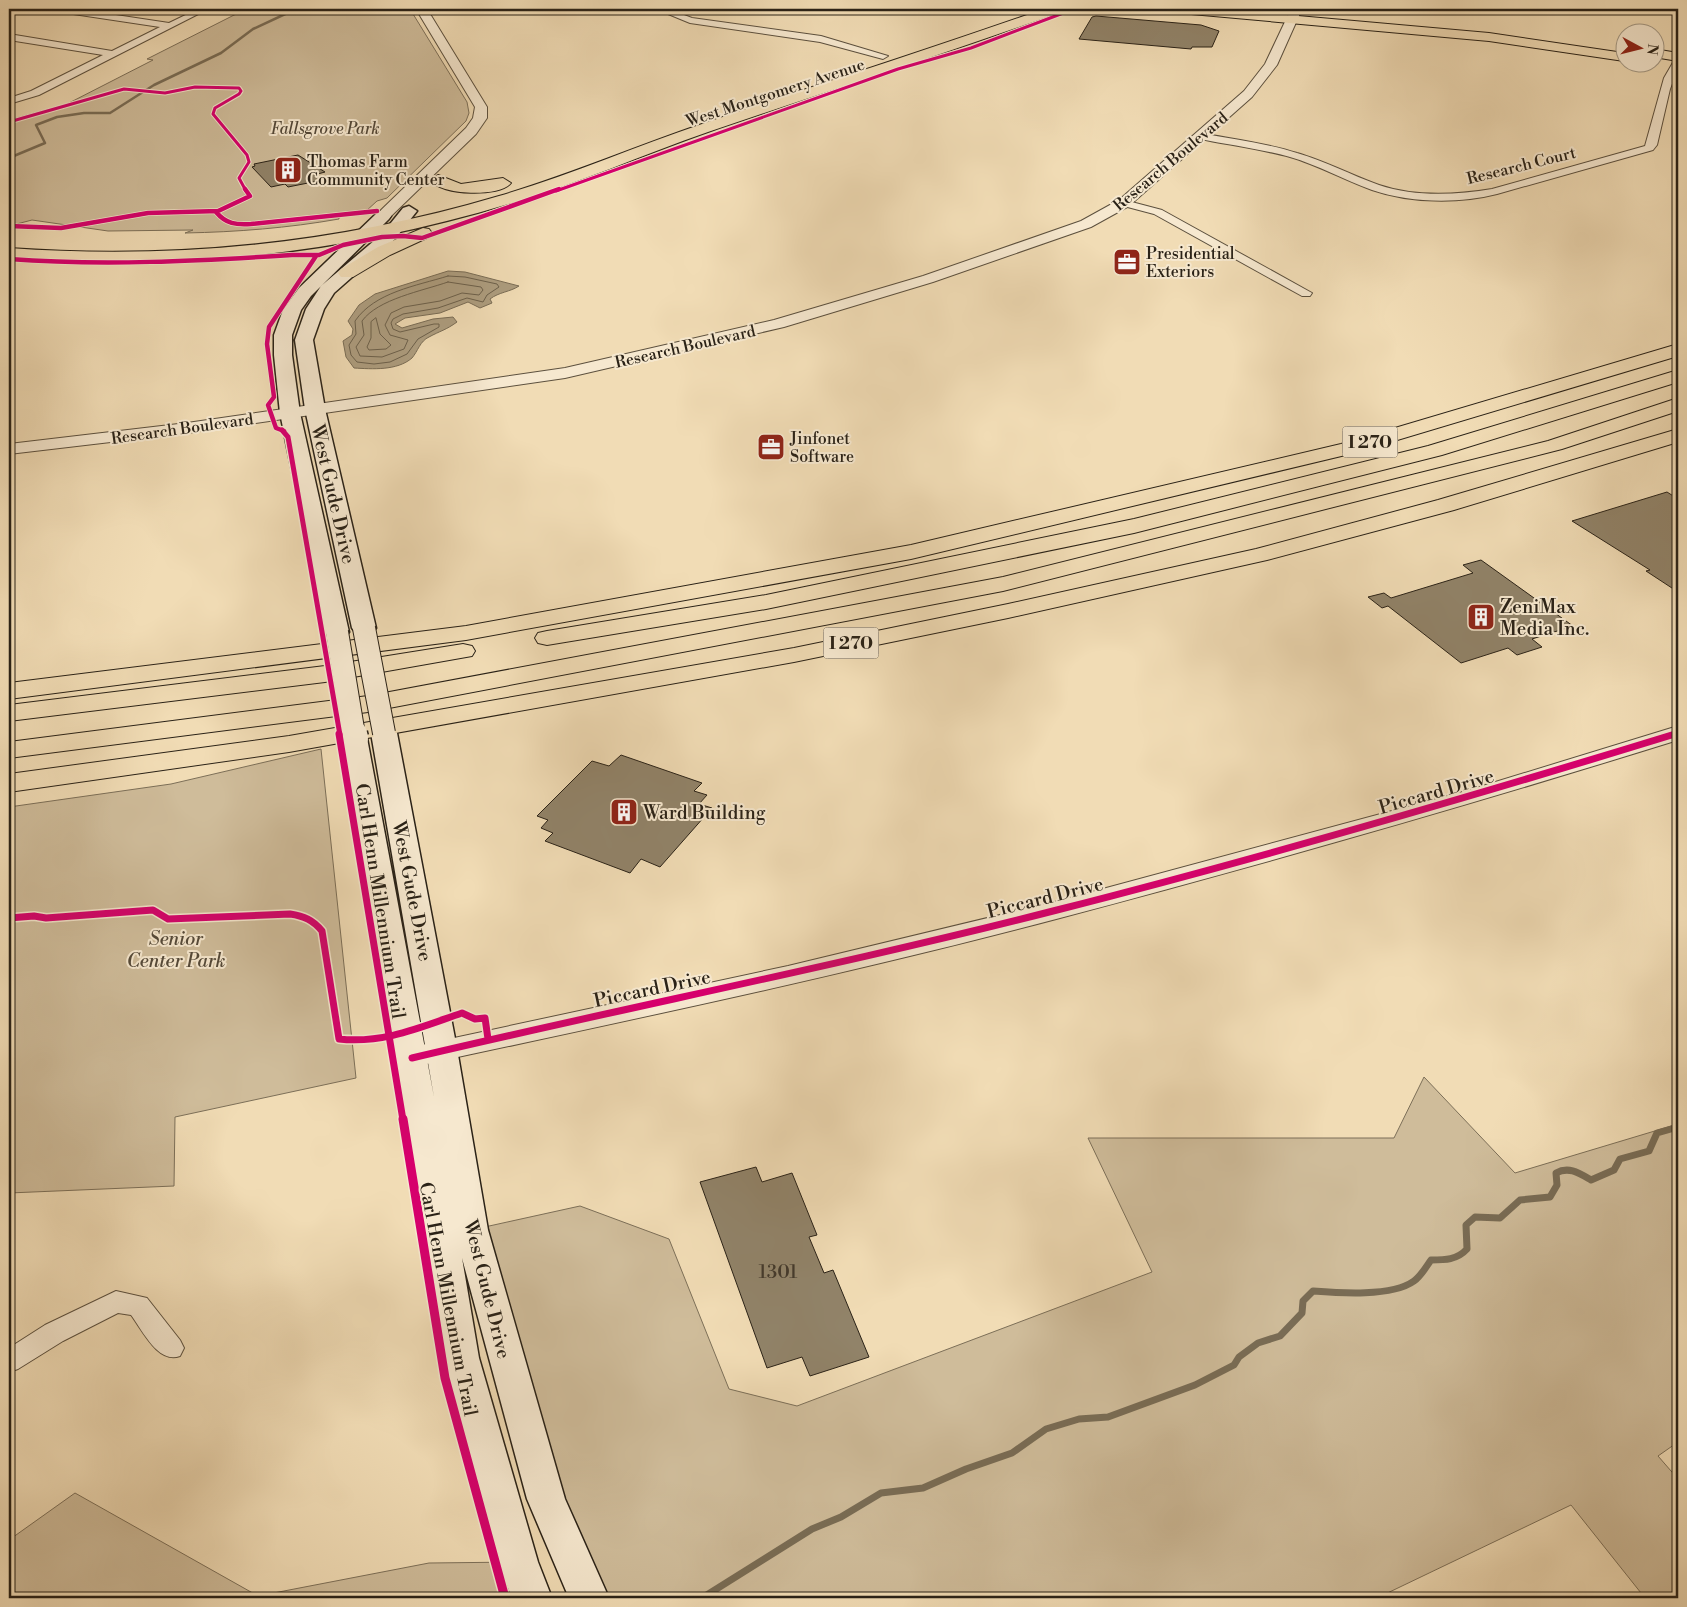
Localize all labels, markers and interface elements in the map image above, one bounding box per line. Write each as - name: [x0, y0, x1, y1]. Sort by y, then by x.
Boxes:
- north arrow: [1614, 22, 1664, 72]
- text: N: [1642, 43, 1662, 56]
- street label: West Montgomery Avenue: [682, 55, 867, 132]
- street label: Research Boulevard: [1109, 108, 1232, 216]
- park label: Fallsgrove Park: [270, 119, 380, 139]
- street label: Research Court: [1465, 143, 1578, 189]
- place label: Thomas Farm Community Center: [307, 152, 445, 190]
- building icon: Thomas Farm Community Center: [273, 155, 303, 185]
- place label: Presidential Exteriors: [1146, 244, 1235, 282]
- office icon: Presidential Exteriors: [1112, 247, 1142, 277]
- street label: Research Boulevard: [613, 321, 757, 373]
- street label: Research Boulevard: [110, 409, 255, 449]
- street label: West Gude Drive: [305, 421, 361, 566]
- road number: I 270: [1342, 427, 1398, 458]
- place label: Jinfonet Software: [789, 429, 854, 467]
- office icon: Jinfonet Software: [756, 432, 786, 462]
- place label: ZeniMax Media Inc.: [1500, 595, 1589, 641]
- building icon: ZeniMax Media Inc.: [1466, 602, 1496, 632]
- road number: I 270: [824, 628, 878, 658]
- street label: Piccard Drive: [1376, 764, 1497, 820]
- street label: Carl Henn Millennium Trail: [350, 782, 411, 1021]
- building icon: Ward Building: [609, 797, 639, 827]
- place label: Ward Building: [642, 801, 766, 825]
- street label: West Gude Drive: [386, 818, 437, 963]
- street label: Piccard Drive: [985, 872, 1106, 924]
- park label: Senior Center Park: [127, 927, 225, 973]
- street label: Piccard Drive: [591, 965, 713, 1013]
- street label: Carl Henn Millennium Trail: [414, 1180, 483, 1419]
- street label: West Gude Drive: [458, 1216, 516, 1361]
- house number: 1301: [759, 1260, 797, 1284]

